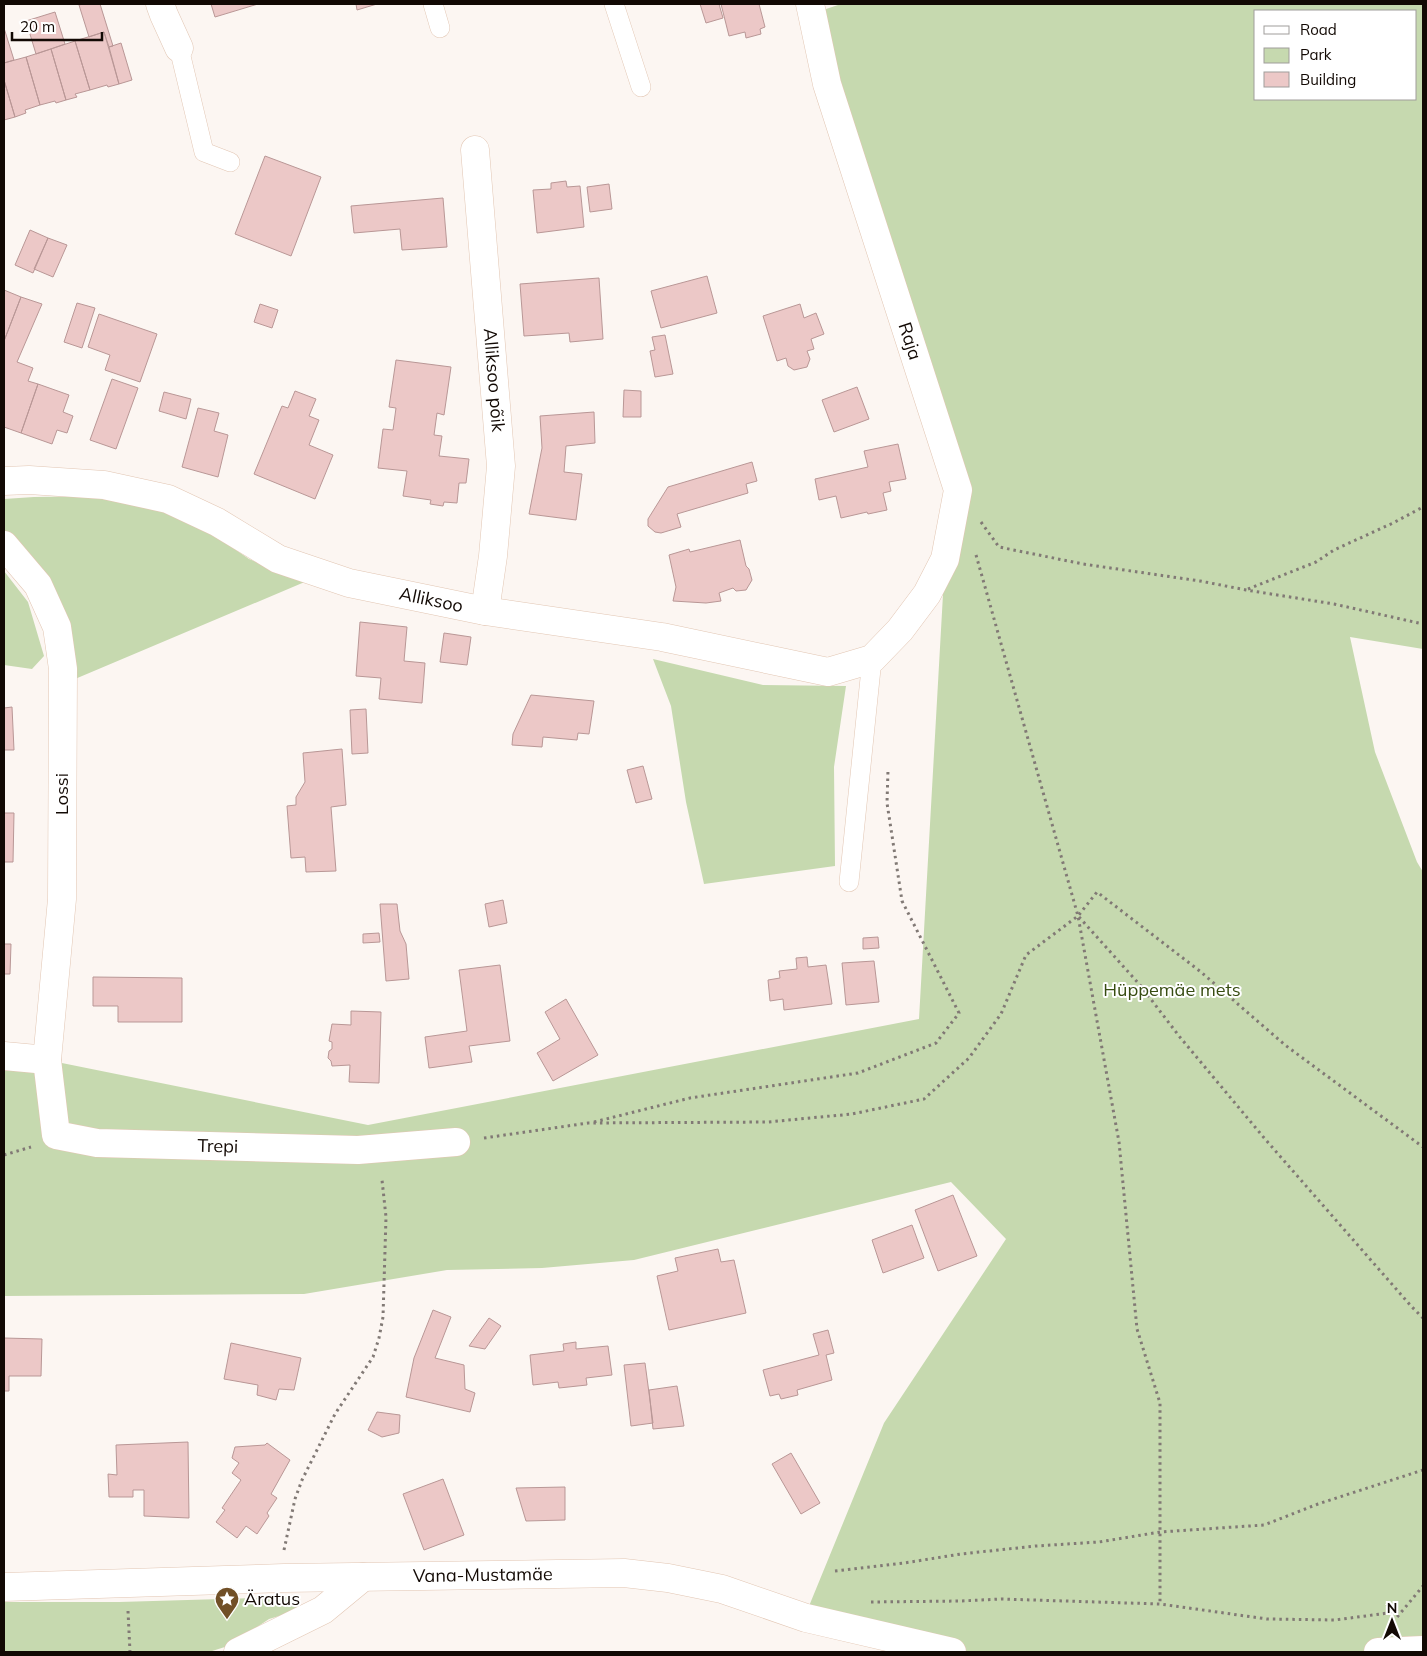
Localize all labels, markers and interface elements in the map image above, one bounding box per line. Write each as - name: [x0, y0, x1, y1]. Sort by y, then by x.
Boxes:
- scale bar: [12, 10, 102, 42]
- legend: [1254, 10, 1417, 100]
- text: 20 m: [20, 17, 55, 36]
- text: Road: [1300, 20, 1337, 39]
- text: Park: [1300, 45, 1332, 64]
- text: Building: [1300, 70, 1356, 89]
- street label: Raja: [894, 319, 927, 363]
- street label: Alliksoo põik: [479, 327, 510, 434]
- street label: Alliksoo: [397, 582, 465, 617]
- street label: Lossi: [50, 773, 73, 815]
- park label: Hüppemäe mets: [1103, 978, 1241, 1001]
- street label: Trepi: [197, 1134, 239, 1158]
- street label: Vana-Mustamäe: [413, 1562, 553, 1587]
- place icon: Äratus: [214, 1586, 240, 1620]
- place label: Äratus: [244, 1587, 300, 1610]
- north arrow: [1367, 1596, 1417, 1646]
- text: N: [1387, 1599, 1397, 1617]

